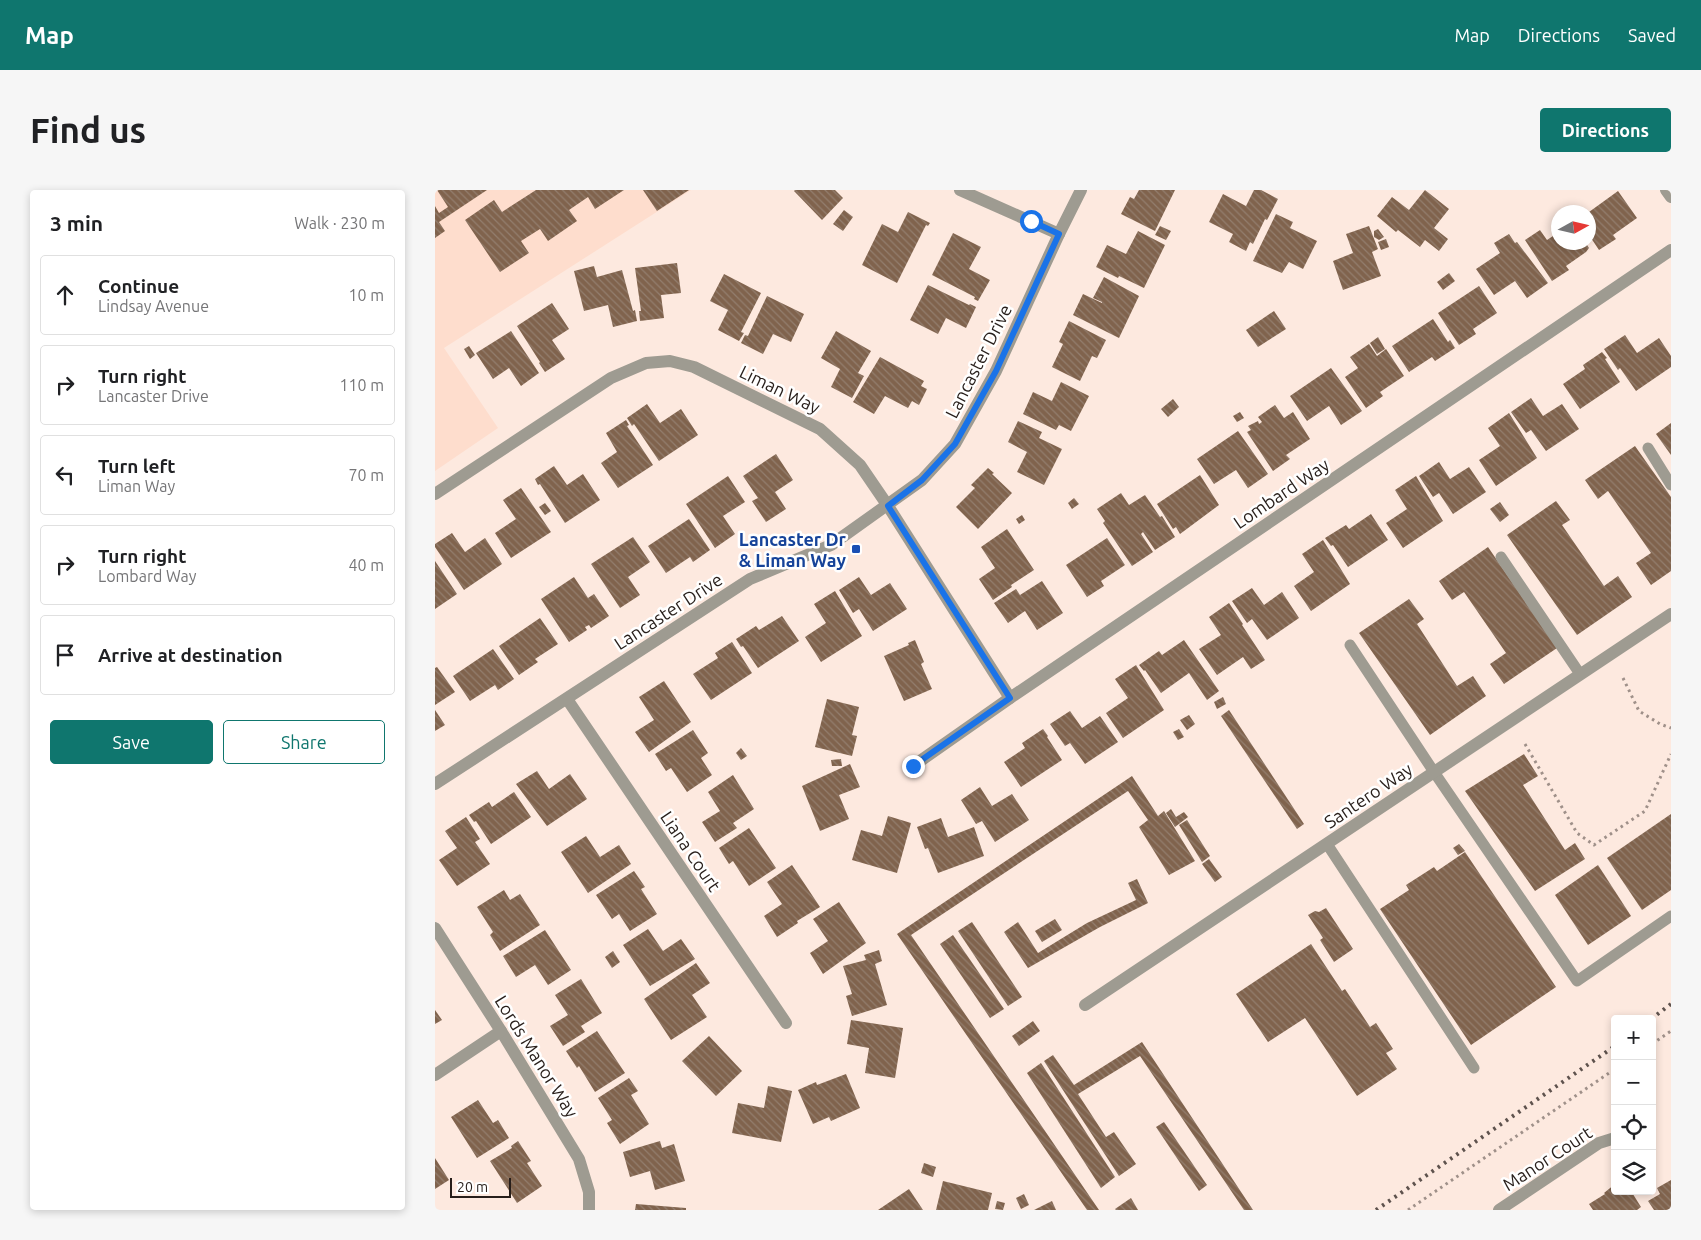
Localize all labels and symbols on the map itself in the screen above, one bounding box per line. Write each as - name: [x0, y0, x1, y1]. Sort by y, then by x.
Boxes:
- north arrow: [1551, 205, 1596, 250]
- route start: [1020, 210, 1043, 233]
- street label: Lancaster Drive: [941, 301, 1015, 421]
- street label: Liman Way: [737, 361, 824, 417]
- street label: Lombard Way: [1230, 454, 1333, 532]
- place label: Lancaster Dr & Liman Way: [739, 529, 847, 570]
- marker: Lancaster Dr & Liman Way: [850, 543, 862, 555]
- street label: Lancaster Drive: [610, 569, 726, 653]
- route end: [902, 755, 925, 778]
- street label: Santero Way: [1320, 758, 1416, 832]
- street label: Liana Court: [657, 807, 725, 895]
- street label: Lords Manor Way: [491, 991, 583, 1121]
- street label: Manor Court: [1499, 1122, 1595, 1194]
- scale bar: [450, 1175, 511, 1198]

